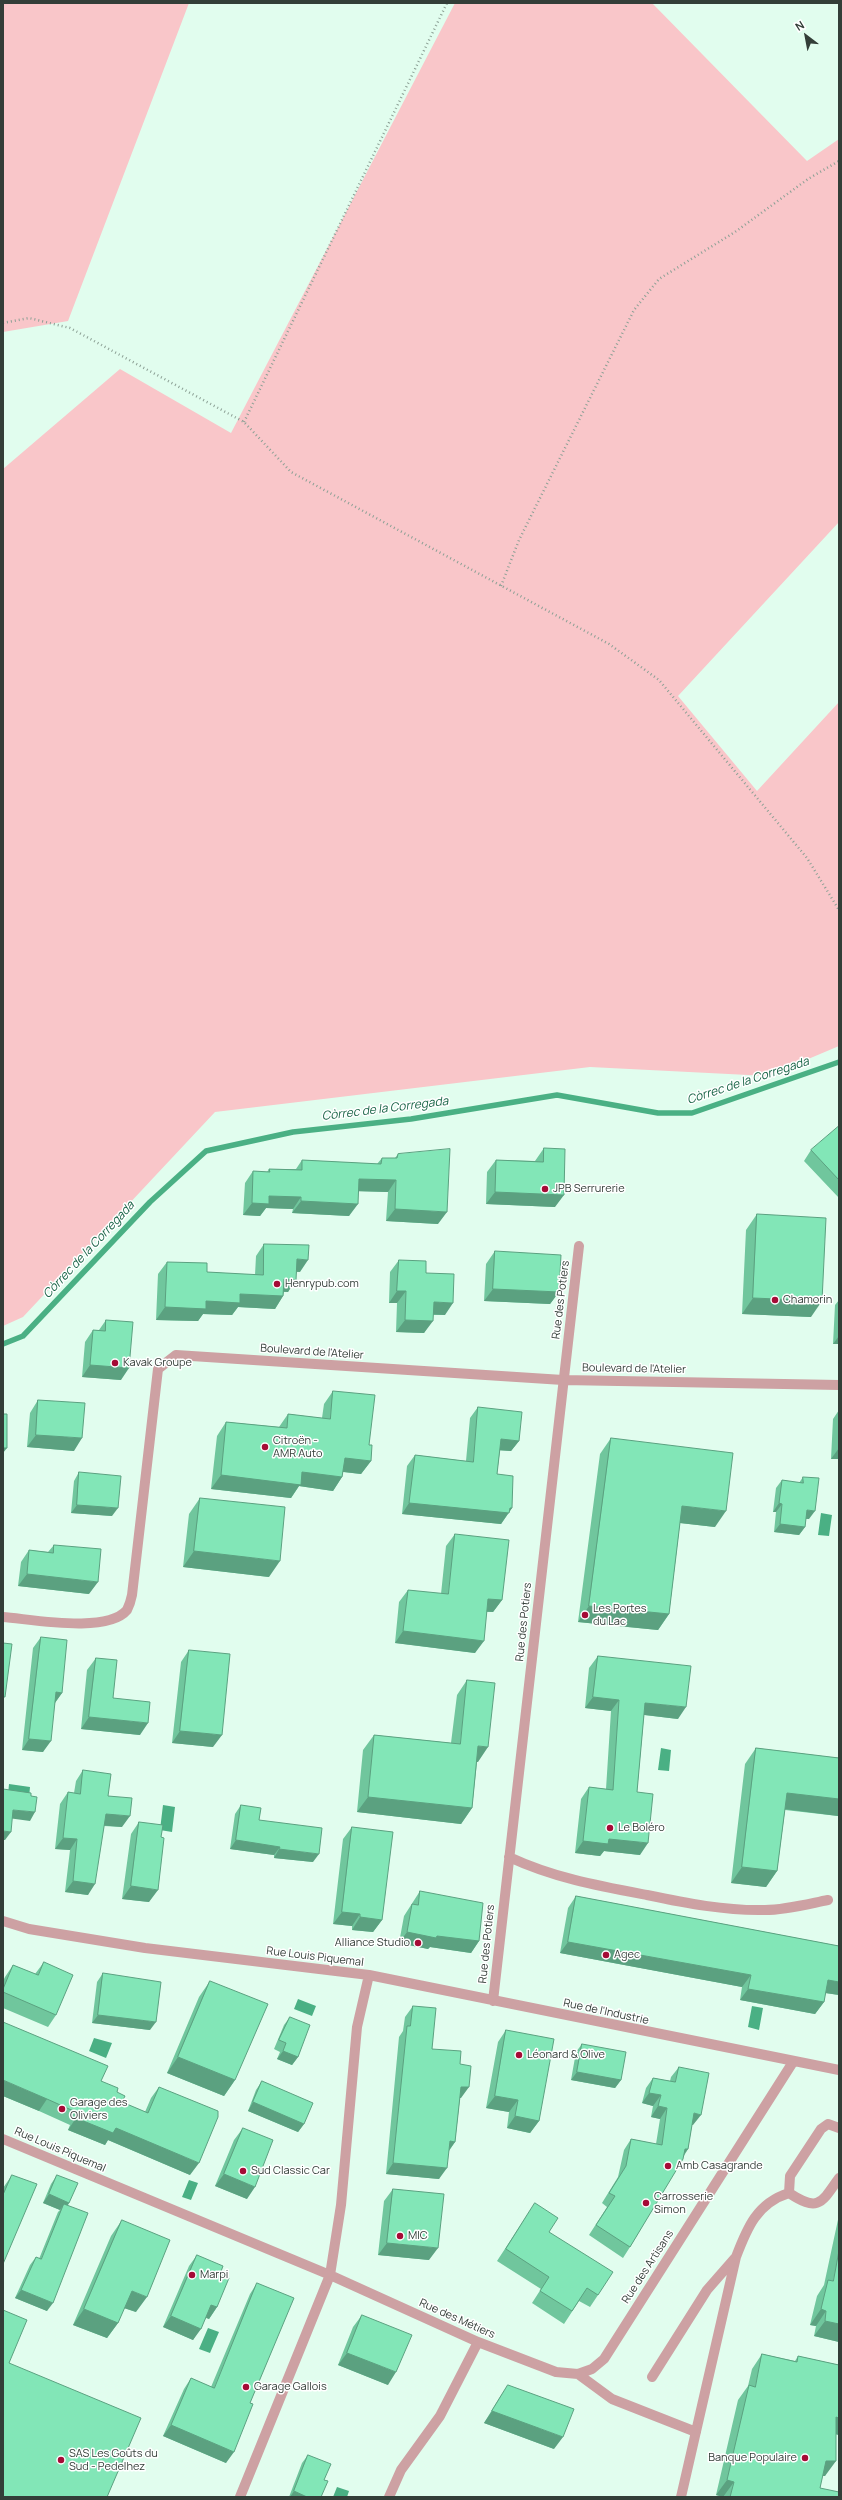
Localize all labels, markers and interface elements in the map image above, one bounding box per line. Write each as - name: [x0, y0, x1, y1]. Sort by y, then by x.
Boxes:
- north arrow: [786, 16, 826, 56]
- text: N: [792, 17, 807, 34]
- water label: Còrrec de la Corregada: [685, 1054, 811, 1108]
- water label: Còrrec de la Corregada: [321, 1094, 449, 1124]
- place label: JPB Serrurerie: [553, 1182, 625, 1196]
- marker: JPB Serrurerie: [540, 1184, 550, 1194]
- water label: Còrrec de la Corregada: [40, 1198, 138, 1302]
- street label: Rue des Potiers: [550, 1260, 572, 1340]
- place label: Henrypub.com: [285, 1277, 359, 1291]
- marker: Henrypub.com: [272, 1279, 282, 1289]
- place label: Chamorin: [783, 1293, 832, 1307]
- marker: Chamorin: [770, 1295, 780, 1305]
- street label: Boulevard de l'Atelier: [260, 1342, 364, 1362]
- place label: Kavak Groupe: [123, 1356, 192, 1370]
- marker: Kavak Groupe: [110, 1358, 120, 1368]
- street label: Boulevard de l'Atelier: [582, 1361, 686, 1377]
- place label: Citroën - AMR Auto: [273, 1434, 323, 1460]
- marker: Citroën - AMR Auto: [260, 1442, 270, 1452]
- street label: Rue des Potiers: [513, 1582, 535, 1662]
- place label: Les Portes du Lac: [593, 1602, 646, 1628]
- marker: Les Portes du Lac: [580, 1610, 590, 1620]
- place label: Le Boléro: [618, 1821, 665, 1835]
- marker: Le Boléro: [605, 1823, 615, 1833]
- street label: Rue des Potiers: [476, 1904, 498, 1984]
- place label: Alliance Studio: [335, 1936, 410, 1950]
- marker: Alliance Studio: [413, 1938, 423, 1948]
- street label: Rue Louis Piquemal: [266, 1944, 364, 1970]
- place label: Agec: [614, 1948, 640, 1962]
- marker: Agec: [601, 1950, 611, 1960]
- street label: Rue de l'Industrie: [562, 1996, 650, 2028]
- place label: Léonard & Olive: [527, 2048, 605, 2062]
- marker: Léonard & Olive: [514, 2050, 524, 2060]
- place label: Garage des Oliviers: [70, 2096, 128, 2122]
- marker: Garage des Oliviers: [57, 2104, 67, 2114]
- street label: Rue Louis Piquemal: [12, 2125, 108, 2175]
- place label: Amb Casagrande: [676, 2159, 763, 2173]
- marker: Amb Casagrande: [663, 2161, 673, 2171]
- place label: Sud Classic Car: [251, 2164, 330, 2178]
- marker: Sud Classic Car: [238, 2166, 248, 2176]
- place label: Carrosserie Simon: [654, 2190, 713, 2216]
- marker: Carrosserie Simon: [641, 2198, 651, 2208]
- street label: Rue des Artisans: [619, 2228, 677, 2306]
- place label: MIC: [408, 2229, 428, 2243]
- marker: MIC: [395, 2231, 405, 2241]
- place label: Marpi: [200, 2268, 228, 2282]
- marker: Marpi: [187, 2270, 197, 2280]
- street label: Rue des Métiers: [417, 2296, 497, 2342]
- place label: Garage Gallois: [254, 2380, 327, 2394]
- marker: Garage Gallois: [241, 2382, 251, 2392]
- place label: SAS Les Goûts du Sud - Pedelhez: [69, 2447, 158, 2473]
- place label: Banque Populaire: [708, 2451, 797, 2465]
- marker: Banque Populaire: [800, 2453, 810, 2463]
- marker: SAS Les Goûts du Sud - Pedelhez: [56, 2455, 66, 2465]

